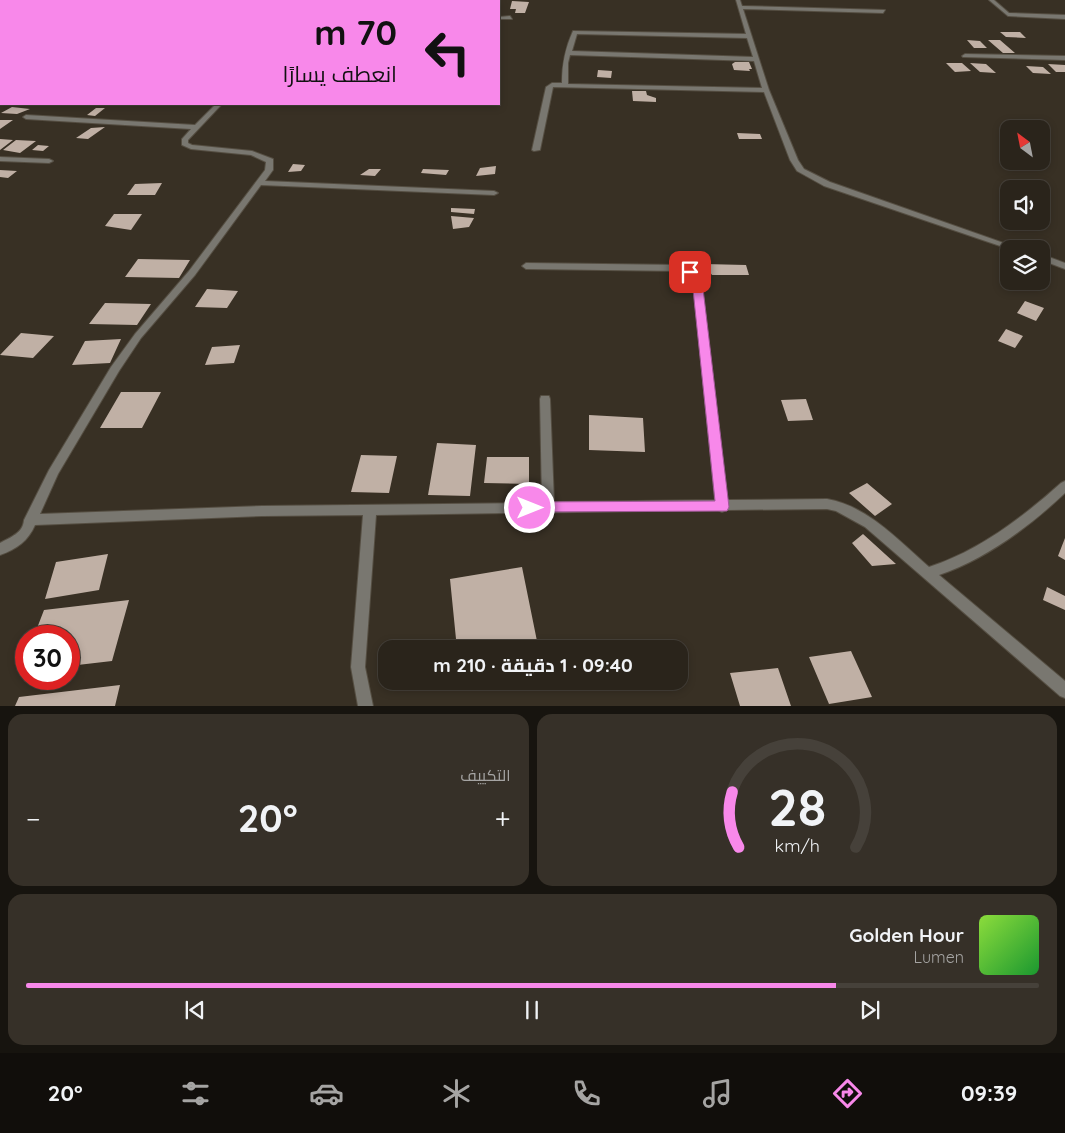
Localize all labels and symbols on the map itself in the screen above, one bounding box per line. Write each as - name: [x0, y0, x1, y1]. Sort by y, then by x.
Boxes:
- north arrow: [1000, 120, 1050, 170]
- pin: [669, 251, 711, 293]
- position arrow: [503, 481, 555, 533]
- speed limit sign: 30: [15, 625, 80, 690]

